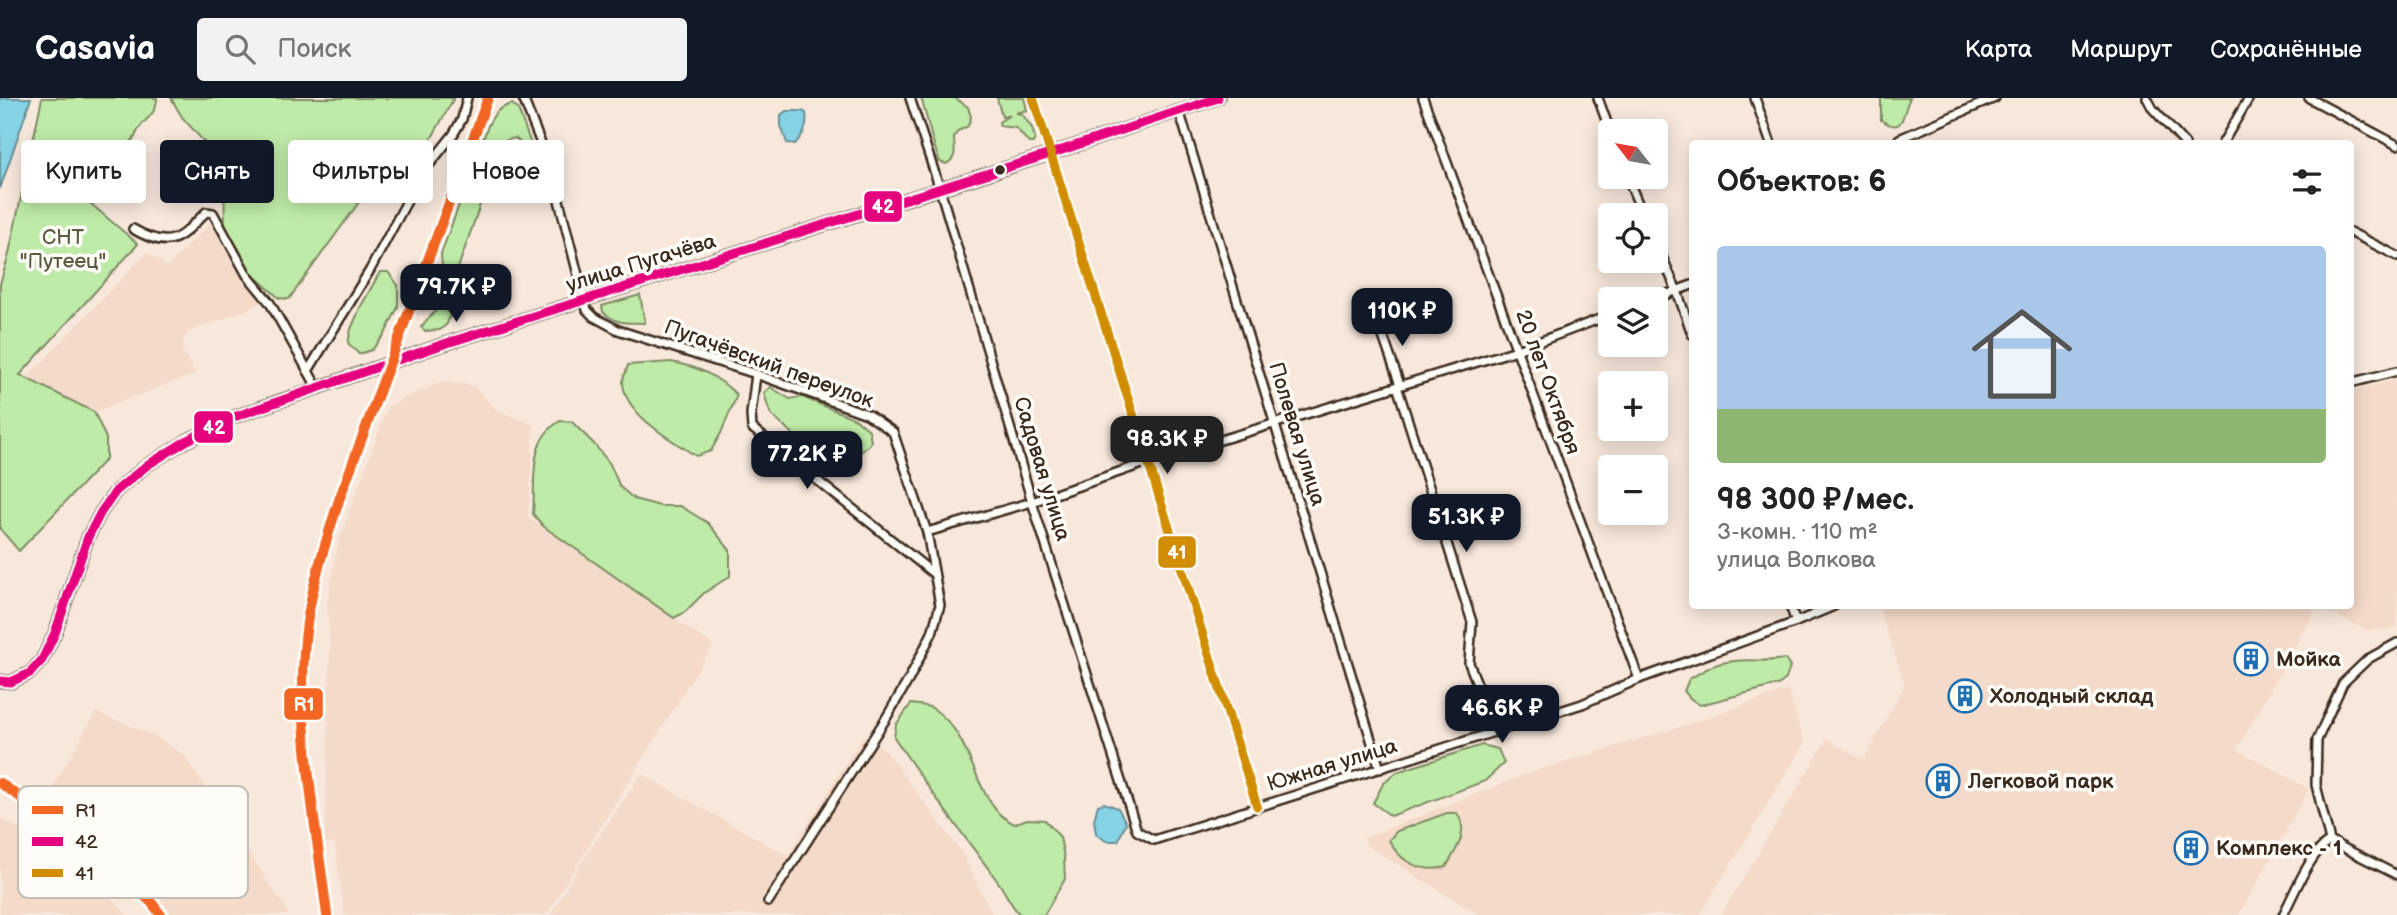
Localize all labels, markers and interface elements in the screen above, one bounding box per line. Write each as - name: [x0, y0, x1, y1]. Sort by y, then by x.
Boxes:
- search box: [197, 18, 687, 81]
- text: Casavia: [35, 29, 155, 69]
- icon: search: [221, 30, 259, 68]
- text: Поиск: [277, 34, 351, 65]
- text: Карта: [1965, 35, 2032, 64]
- text: Маршрут: [2070, 35, 2172, 64]
- text: Сохранённые: [2210, 35, 2362, 64]
- north arrow: [1598, 119, 1668, 189]
- map controls: [1598, 119, 1668, 525]
- chip: Купить: [21, 140, 146, 203]
- chip: Снять: [160, 140, 274, 203]
- chip: Фильтры: [288, 140, 433, 203]
- chip: Новое: [447, 140, 564, 203]
- unlabelled marker: [993, 163, 1007, 177]
- icon: filters: [2288, 163, 2326, 201]
- text: Объектов: 6: [1717, 164, 1886, 200]
- line badge: 42: [863, 190, 903, 223]
- text: 42: [872, 196, 895, 219]
- button: locate: [1598, 203, 1668, 273]
- park label: СНТ "Путеец": [20, 225, 106, 274]
- street label: улица Пугачёва: [563, 228, 719, 298]
- pin: 79.7K ₽: [391, 264, 521, 324]
- text: 79.7K ₽: [416, 273, 496, 301]
- button: layers: [1598, 287, 1668, 357]
- pin: 110K ₽: [1345, 288, 1459, 348]
- icon: home: [1959, 291, 2085, 417]
- text: 110K ₽: [1368, 297, 1436, 325]
- street label: 20 лет Октября: [1510, 306, 1586, 458]
- street label: Пугачёвский переулок: [661, 314, 877, 414]
- street label: Полевая улица: [1263, 359, 1331, 509]
- button: +: [1598, 371, 1668, 441]
- street label: Садовая улица: [1008, 394, 1076, 545]
- line badge: 42: [193, 410, 234, 444]
- pin: 98.3K ₽: [1102, 416, 1232, 476]
- text: 42: [203, 417, 226, 440]
- text: 98.3K ₽: [1126, 425, 1208, 453]
- pin: 77.2K ₽: [742, 432, 872, 491]
- text: 77.2K ₽: [767, 440, 847, 468]
- button: −: [1598, 455, 1668, 525]
- text: 98 300 ₽/мес.: [1717, 482, 1914, 518]
- pin: 51.3K ₽: [1401, 494, 1531, 554]
- text: 51.3K ₽: [1428, 503, 1504, 531]
- text: 3-комн. · 110 m²: [1717, 518, 1878, 546]
- line badge: 41: [1157, 535, 1197, 569]
- text: 41: [1168, 542, 1186, 565]
- text: улица Волкова: [1717, 546, 1876, 574]
- building icon: Мойка: [2232, 640, 2270, 678]
- place label: Мойка: [2276, 647, 2341, 672]
- building icon: Холодный склад: [1946, 677, 1984, 715]
- place label: Холодный склад: [1989, 684, 2154, 709]
- pin: 46.6K ₽: [1437, 686, 1567, 745]
- line badge: R1: [283, 687, 324, 721]
- text: R1: [293, 694, 315, 717]
- text: 46.6K ₽: [1461, 694, 1543, 722]
- street label: Южная улица: [1264, 733, 1401, 797]
- building icon: Легковой парк: [1924, 762, 1962, 800]
- place label: Легковой парк: [1967, 769, 2114, 794]
- legend: [18, 786, 248, 898]
- text: R1: [75, 800, 96, 823]
- building icon: Комплекс - 1: [2172, 829, 2210, 867]
- text: 42: [75, 831, 99, 854]
- place label: Комплекс - 1: [2216, 836, 2342, 861]
- text: 41: [75, 863, 94, 886]

